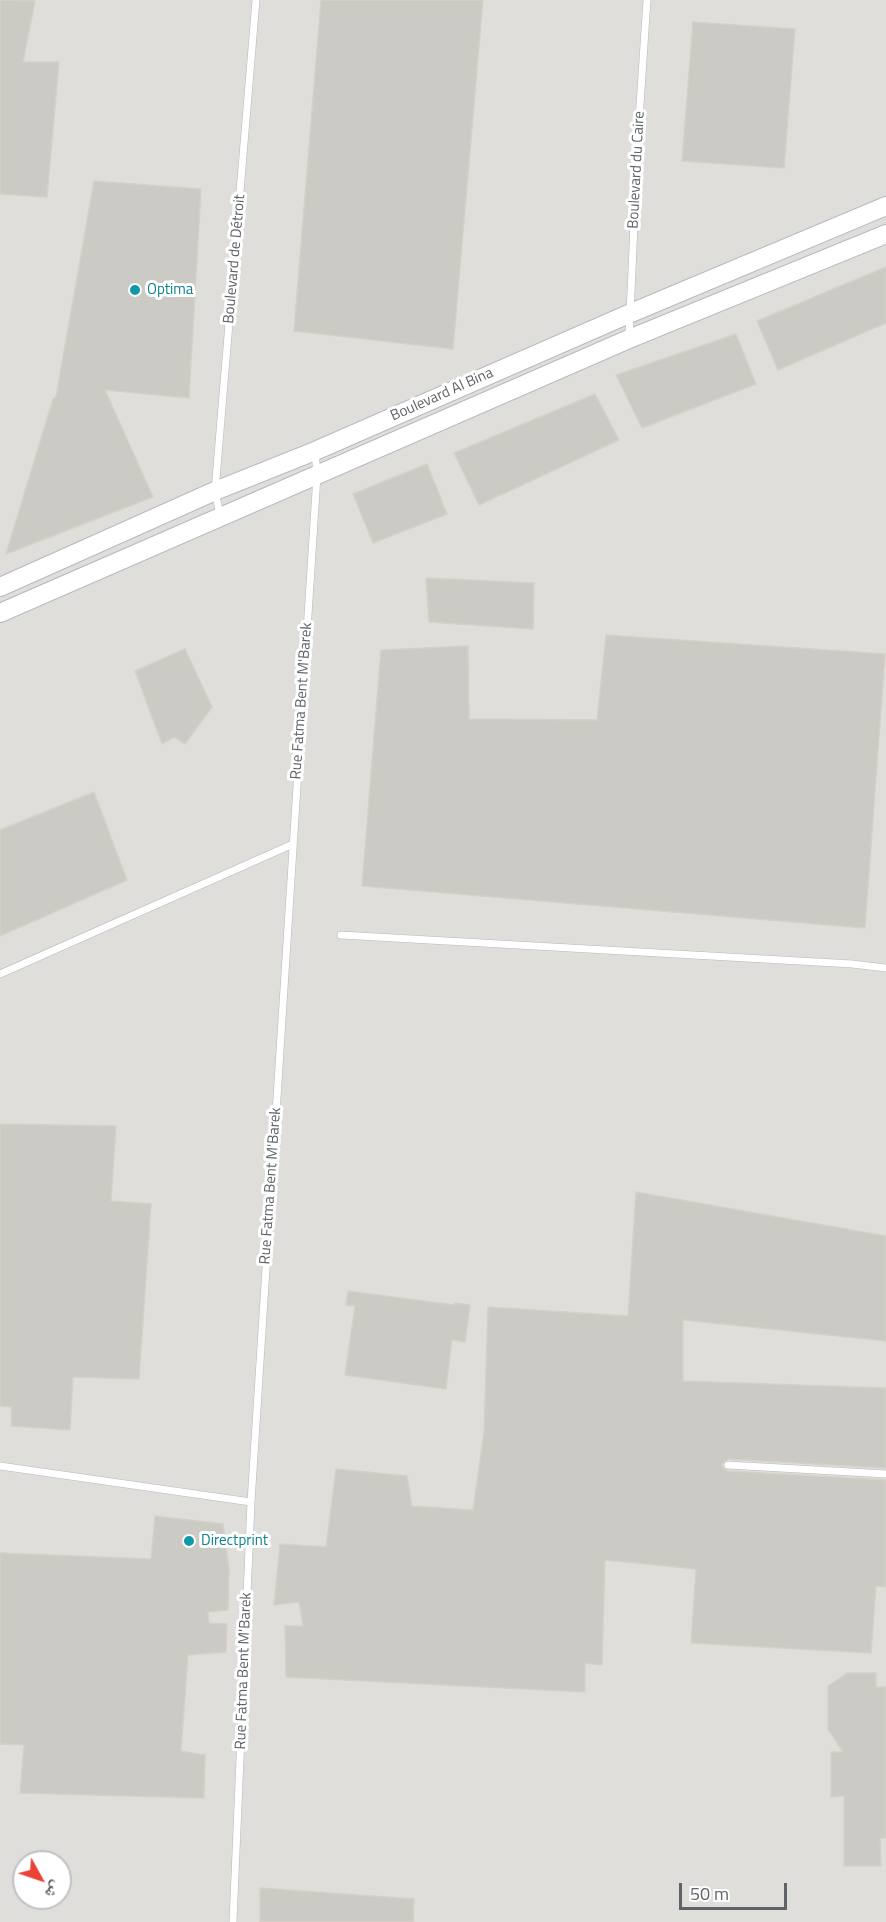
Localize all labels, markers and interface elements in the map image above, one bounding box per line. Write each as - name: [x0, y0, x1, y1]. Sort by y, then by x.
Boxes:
- street label: Boulevard du Caire: [625, 111, 649, 229]
- street label: Boulevard de Détroit: [220, 194, 250, 324]
- place label: Optima: [147, 281, 193, 299]
- marker: Optima: [128, 283, 142, 297]
- street label: Boulevard Al Bina: [388, 364, 496, 426]
- street label: Rue Fatma Bent M'Barek: [288, 622, 316, 780]
- street label: Rue Fatma Bent M'Barek: [257, 1107, 285, 1265]
- place label: Directprint: [201, 1532, 268, 1550]
- marker: Directprint: [182, 1534, 196, 1548]
- street label: Rue Fatma Bent M'Barek: [232, 1592, 256, 1750]
- north arrow: [12, 1850, 72, 1910]
- scale bar: [682, 1871, 790, 1909]
- text: ش: [40, 1876, 69, 1904]
- text: 50 m: [690, 1880, 729, 1907]

